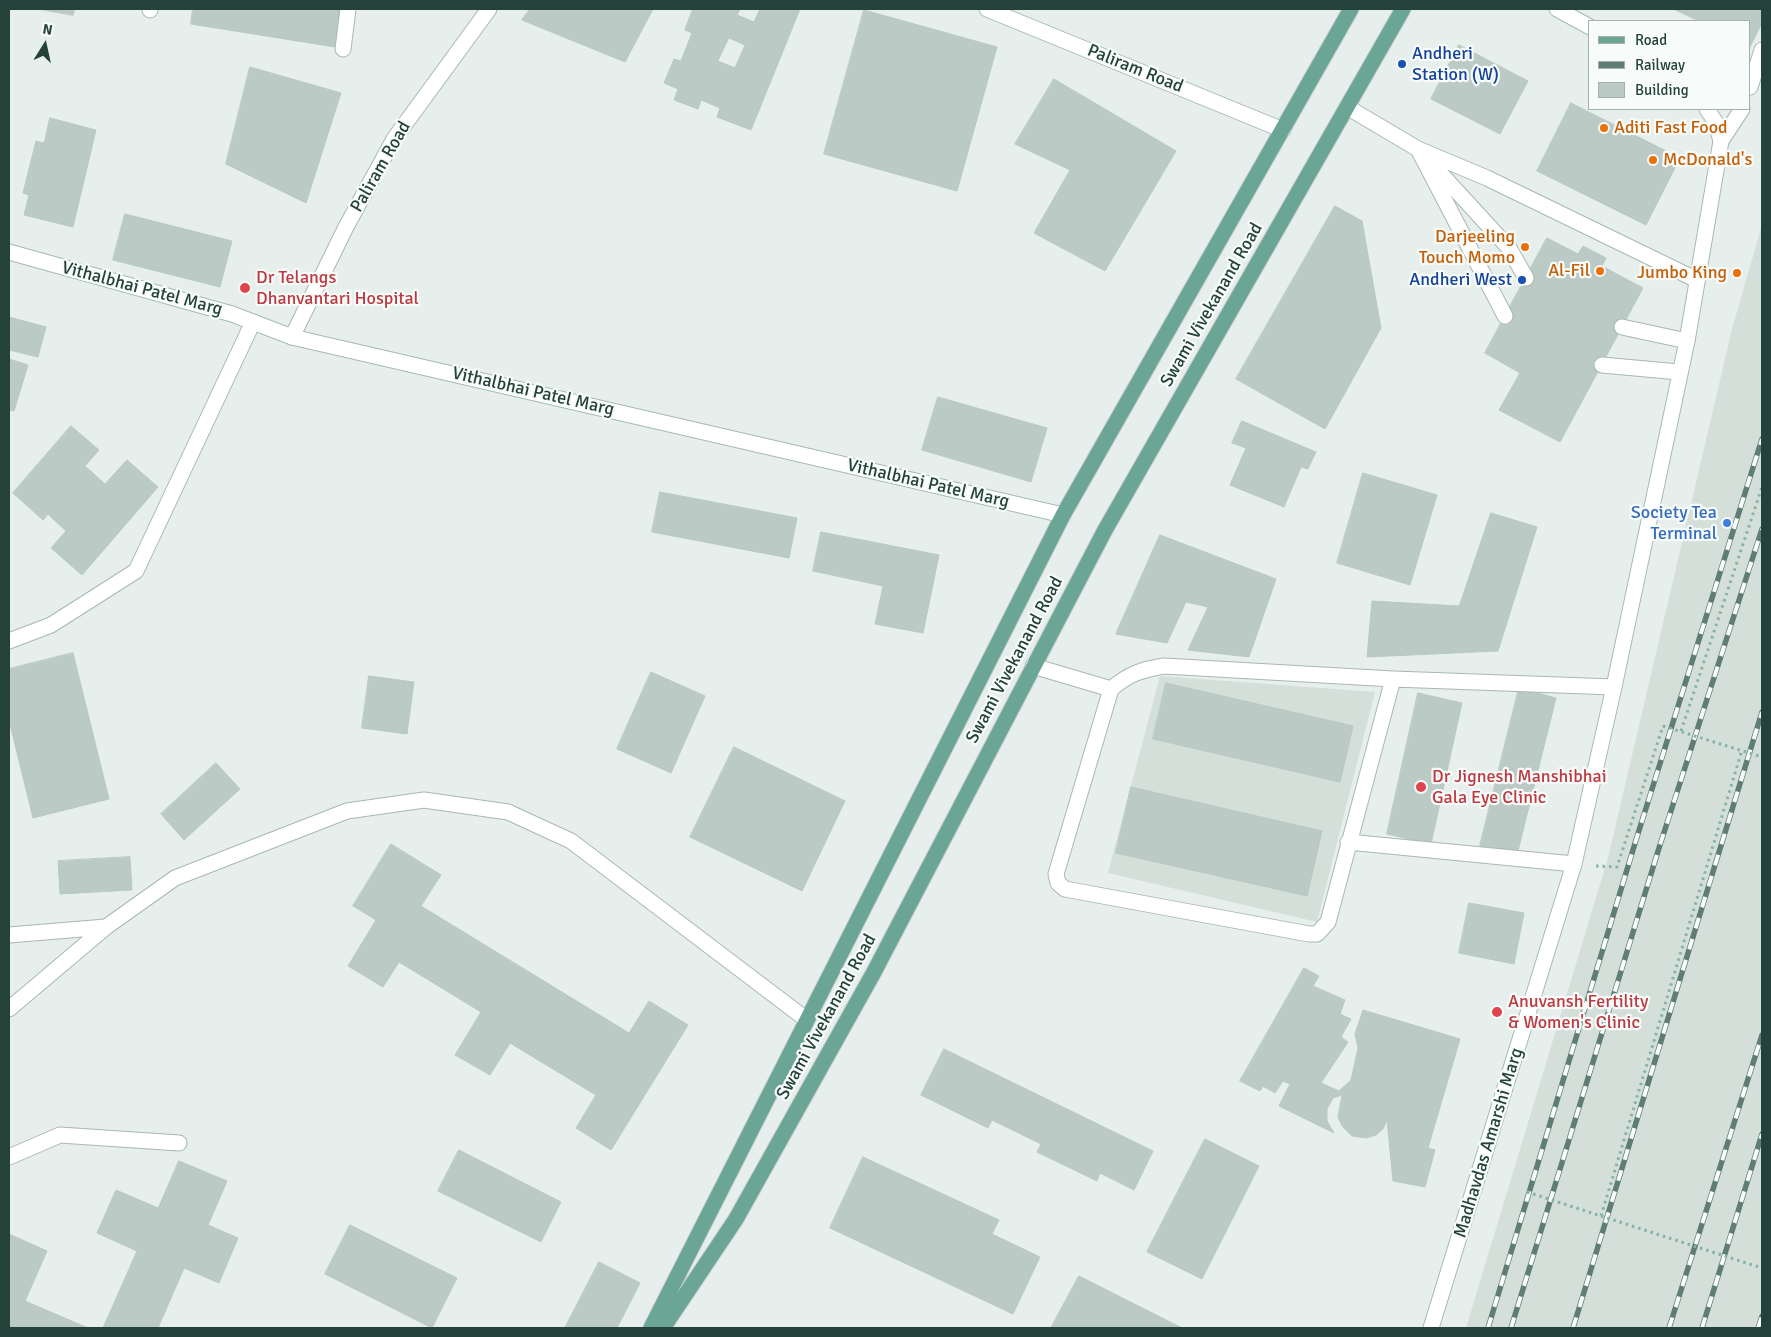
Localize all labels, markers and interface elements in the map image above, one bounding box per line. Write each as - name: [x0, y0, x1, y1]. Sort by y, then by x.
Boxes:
- north arrow: [20, 20, 70, 70]
- legend: [1588, 20, 1751, 110]
- text: N: [41, 21, 54, 39]
- text: Road: [1635, 31, 1667, 49]
- street label: Paliram Road: [1084, 40, 1186, 98]
- place label: Andheri Station (W): [1412, 43, 1499, 86]
- text: Railway: [1635, 56, 1685, 74]
- marker: Andheri Station (W): [1396, 58, 1408, 70]
- text: Building: [1635, 81, 1689, 99]
- place label: Aditi Fast Food: [1614, 117, 1728, 139]
- street label: Paliram Road: [346, 118, 416, 216]
- marker: Aditi Fast Food: [1598, 122, 1610, 134]
- place label: McDonald's: [1663, 149, 1752, 171]
- marker: McDonald's: [1647, 154, 1659, 166]
- street label: Swami Vivekanand Road: [1156, 219, 1268, 391]
- place label: Darjeeling Touch Momo: [1419, 226, 1515, 268]
- marker: Darjeeling Touch Momo: [1519, 241, 1531, 253]
- street label: Vithalbhai Patel Marg: [59, 257, 225, 321]
- place label: Al-Fil: [1548, 260, 1590, 282]
- place label: Jumbo King: [1637, 262, 1727, 284]
- marker: Al-Fil: [1594, 265, 1606, 277]
- place label: Dr Telangs Dhanvantari Hospital: [256, 267, 419, 310]
- marker: Jumbo King: [1731, 267, 1743, 279]
- place label: Andheri West: [1409, 269, 1512, 291]
- marker: Andheri West: [1516, 274, 1528, 286]
- marker: Dr Telangs Dhanvantari Hospital: [238, 281, 252, 295]
- street label: Vithalbhai Patel Marg: [450, 363, 616, 421]
- street label: Vithalbhai Patel Marg: [845, 455, 1011, 513]
- place label: Society Tea Terminal: [1631, 502, 1717, 544]
- marker: Society Tea Terminal: [1721, 517, 1733, 529]
- street label: Swami Vivekanand Road: [962, 573, 1068, 747]
- place label: Dr Jignesh Manshibhai Gala Eye Clinic: [1432, 766, 1607, 809]
- marker: Dr Jignesh Manshibhai Gala Eye Clinic: [1414, 780, 1428, 794]
- street label: Swami Vivekanand Road: [773, 931, 881, 1103]
- place label: Anuvansh Fertility & Women's Clinic: [1508, 991, 1648, 1034]
- marker: Anuvansh Fertility & Women's Clinic: [1490, 1005, 1504, 1019]
- street label: Madhavdas Amarshi Marg: [1450, 1045, 1528, 1241]

